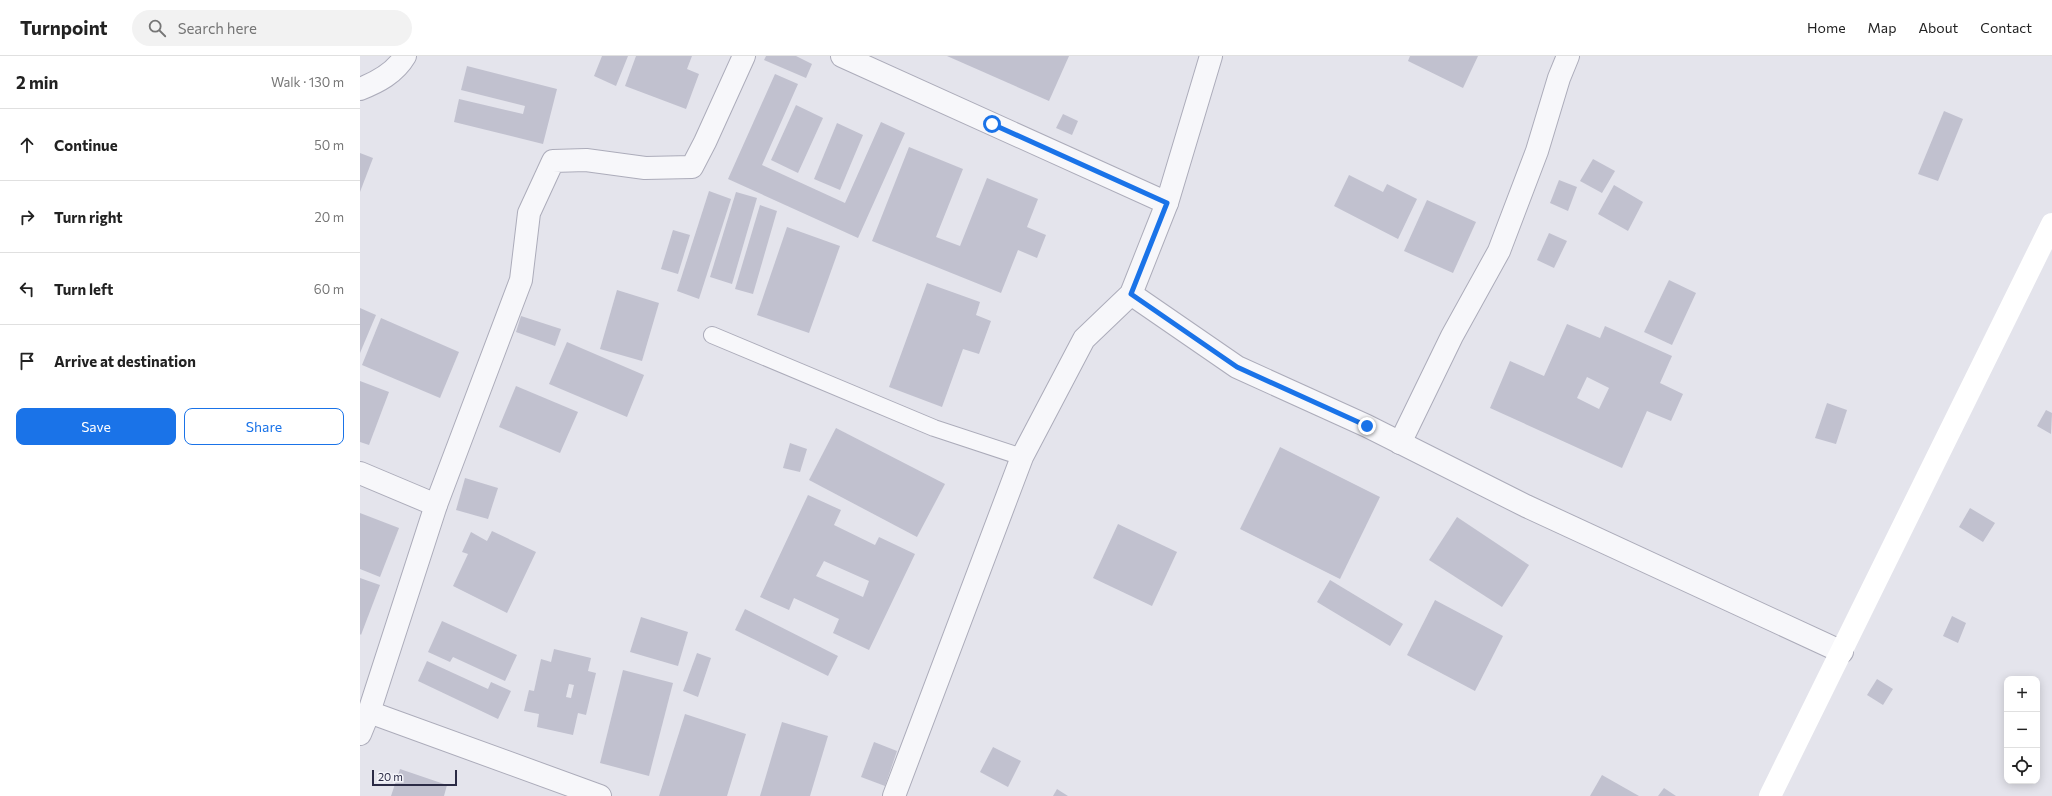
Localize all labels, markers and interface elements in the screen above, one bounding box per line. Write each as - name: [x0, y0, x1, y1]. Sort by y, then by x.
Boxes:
- search box: [132, 10, 412, 46]
- text: Turnpoint: [20, 16, 108, 39]
- icon: search: [146, 17, 168, 39]
- text: Search here: [178, 19, 257, 37]
- text: Home: [1807, 19, 1846, 36]
- text: Map: [1868, 19, 1896, 36]
- text: About: [1918, 19, 1958, 36]
- text: Contact: [1980, 19, 2032, 36]
- text: 2 min: [16, 72, 58, 93]
- text: Walk · 130 m: [271, 74, 344, 90]
- route start: [983, 115, 1001, 133]
- icon: ahead: [16, 134, 38, 156]
- text: Continue: [54, 136, 118, 154]
- text: 50 m: [314, 137, 344, 153]
- icon: right: [16, 206, 38, 228]
- text: Turn right: [54, 208, 123, 226]
- text: 20 m: [315, 209, 344, 225]
- icon: left: [16, 278, 38, 300]
- text: Turn left: [54, 280, 113, 298]
- text: 60 m: [314, 281, 344, 297]
- icon: arrive: [16, 350, 38, 372]
- text: Arrive at destination: [54, 352, 196, 370]
- button: Save: [16, 408, 176, 445]
- button: Share: [184, 408, 344, 445]
- route end: [1358, 417, 1376, 435]
- map controls: [2004, 676, 2040, 784]
- button: +: [2004, 676, 2040, 712]
- button: −: [2004, 712, 2040, 748]
- button: locate: [2004, 748, 2040, 784]
- scale bar: [372, 768, 457, 787]
- text: 20 m: [378, 770, 403, 783]

